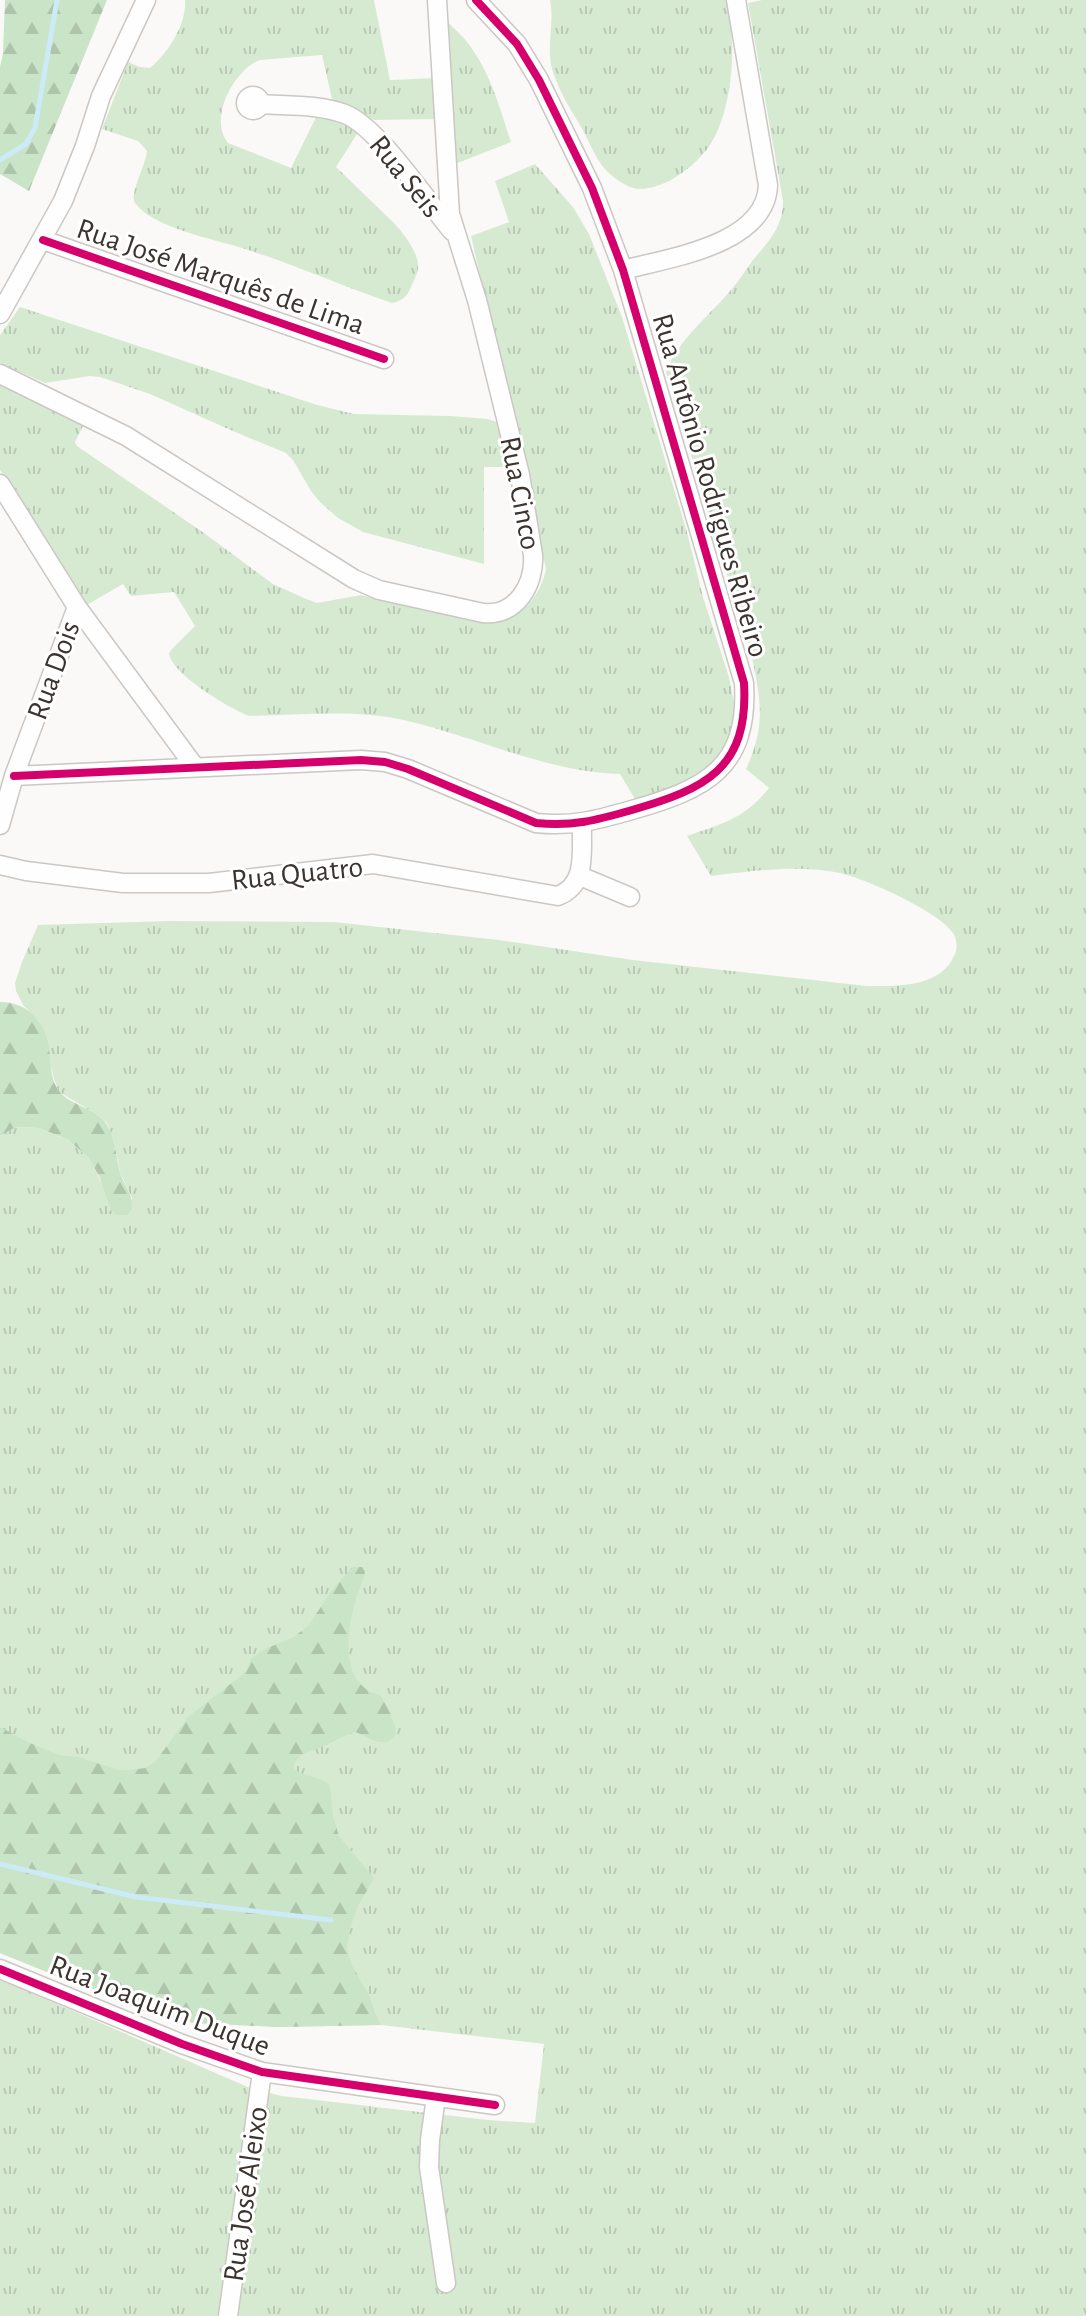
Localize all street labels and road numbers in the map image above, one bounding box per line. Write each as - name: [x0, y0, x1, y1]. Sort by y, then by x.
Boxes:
- street label: Rua Seis: [363, 130, 447, 223]
- street label: Rua José Marquês de Lima: [73, 214, 369, 340]
- street label: Rua Antônio Rodrigues Ribeiro: [647, 310, 774, 661]
- street label: Rua Cinco: [494, 434, 546, 552]
- street label: Rua Dois: [22, 617, 86, 724]
- street label: Rua Quatro: [230, 852, 365, 896]
- street label: Rua Joaquim Duque: [45, 1950, 274, 2062]
- street label: Rua José Aleixo: [219, 2105, 273, 2284]

